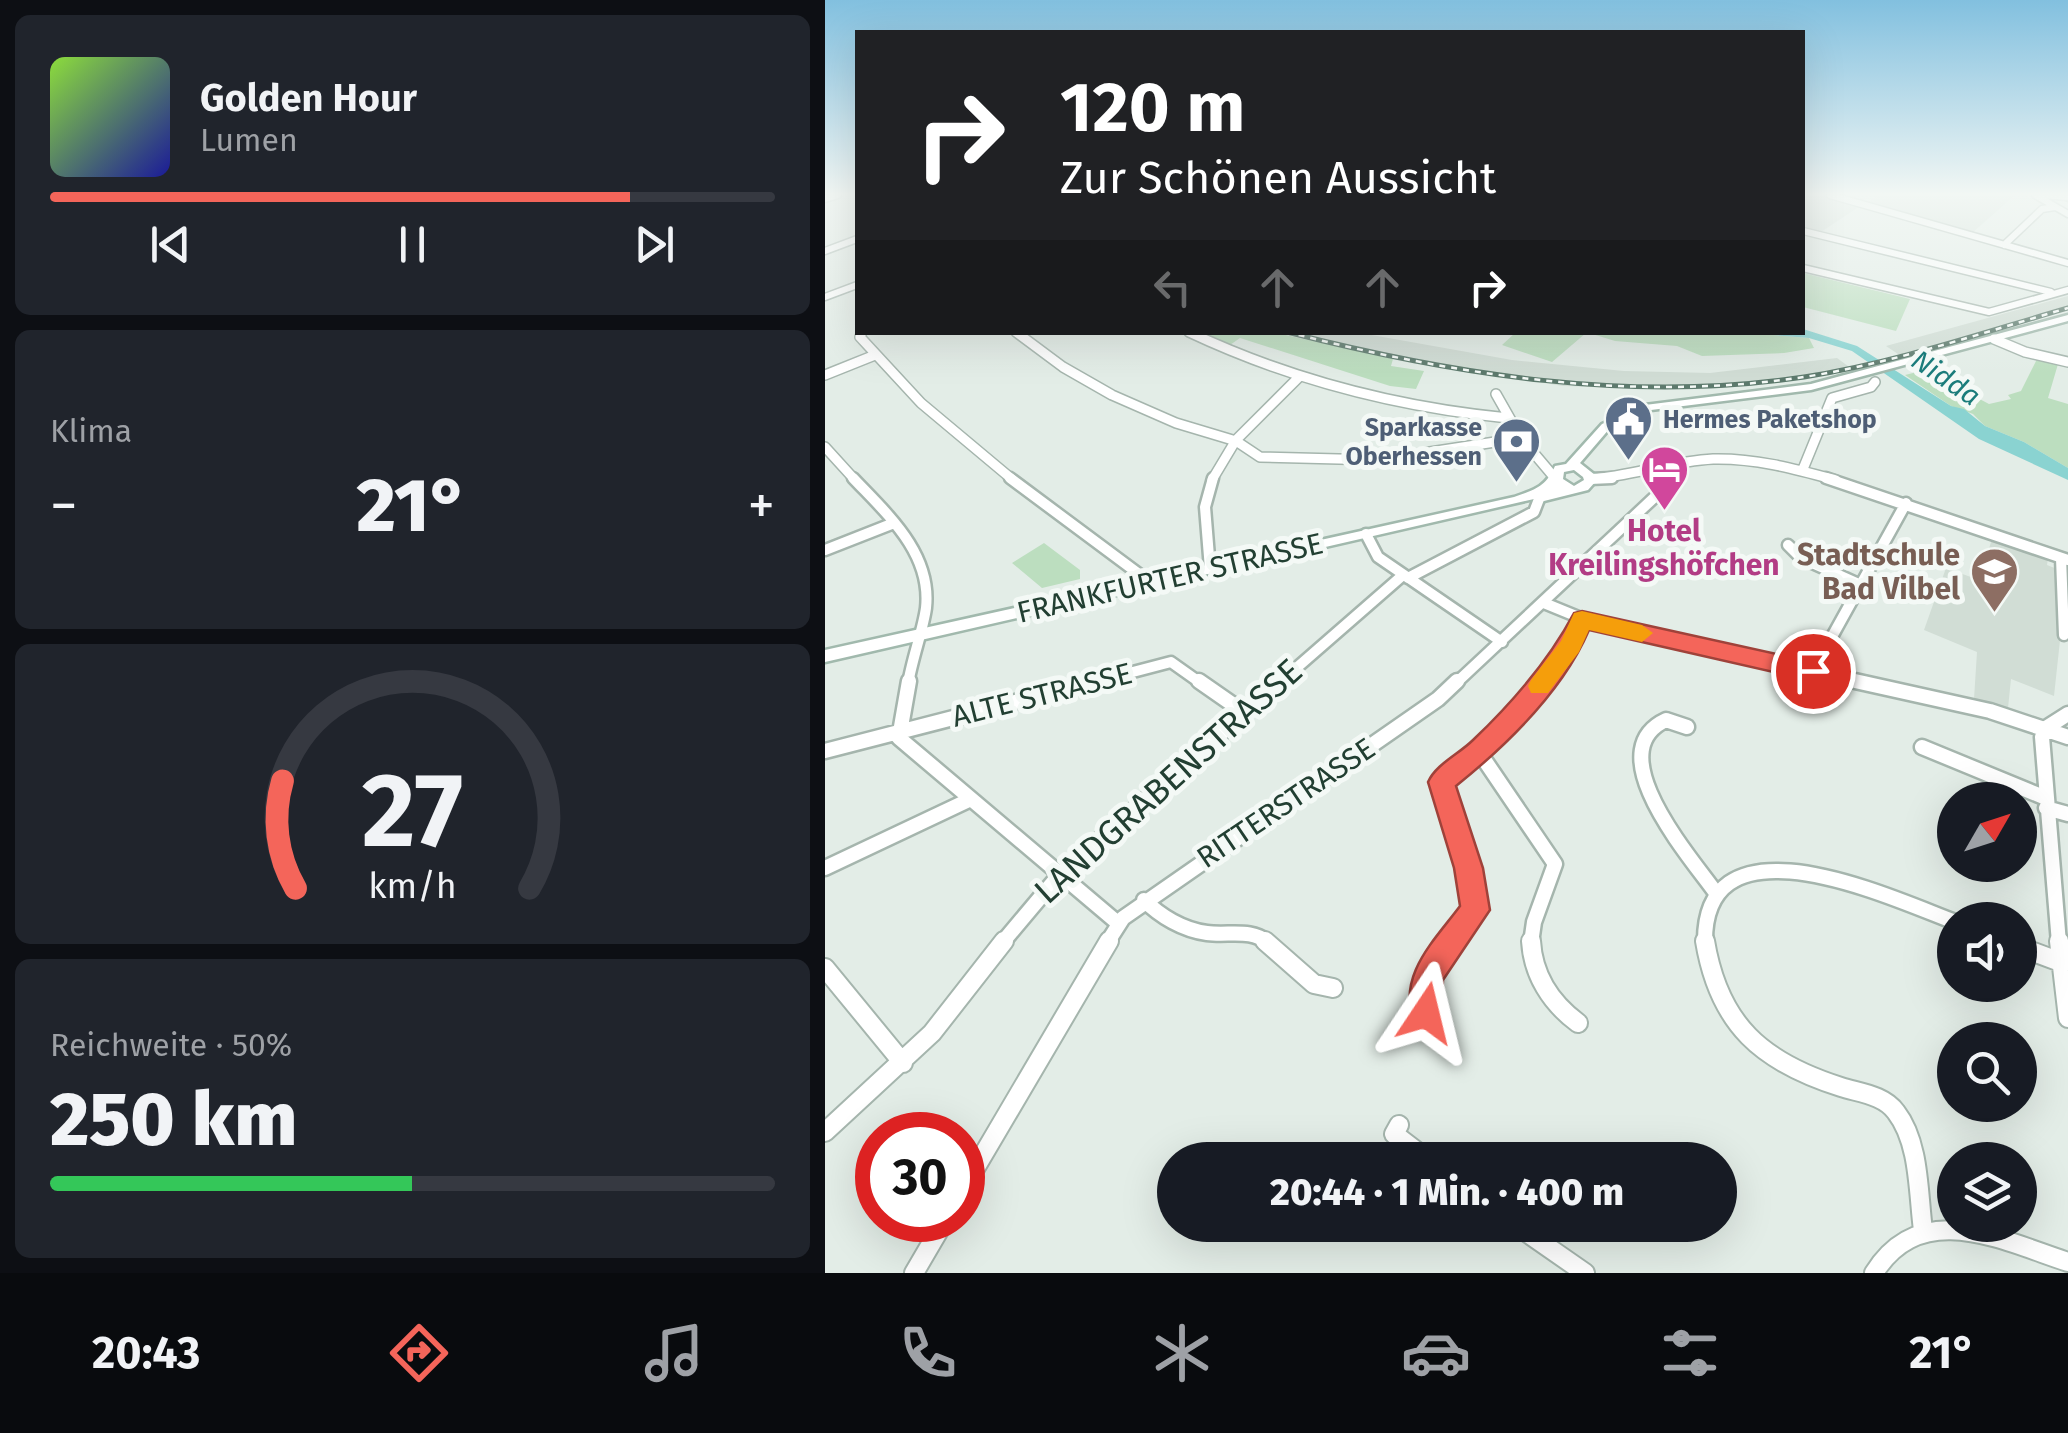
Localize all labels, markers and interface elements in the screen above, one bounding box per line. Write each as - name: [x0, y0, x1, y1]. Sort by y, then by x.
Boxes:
- text: 120 m: [1060, 66, 1245, 150]
- icon: right: [895, 70, 1025, 200]
- text: Golden Hour: [200, 75, 417, 121]
- text: Lumen: [200, 121, 298, 159]
- text: Zur Schönen Aussicht: [1060, 151, 1496, 205]
- icon: previous: [143, 217, 198, 272]
- icon: pause: [385, 217, 440, 272]
- icon: next: [627, 217, 682, 272]
- icon: left: [1145, 260, 1200, 315]
- icon: ahead: [1250, 260, 1305, 315]
- icon: ahead: [1355, 260, 1410, 315]
- icon: right: [1460, 260, 1515, 315]
- water label: Nidda: [1905, 343, 1987, 413]
- public building icon: Hermes Paketshop: [1602, 394, 1654, 462]
- place label: Hermes Paketshop: [1663, 405, 1877, 435]
- text: Klima: [50, 412, 132, 450]
- place label: Sparkasse Oberhessen: [1346, 413, 1482, 472]
- bank icon: Sparkasse Oberhessen: [1491, 416, 1543, 484]
- hotel icon: Hotel Kreilingshöfchen: [1638, 444, 1690, 512]
- text: 21°: [356, 461, 469, 551]
- text: −: [50, 473, 78, 539]
- text: +: [748, 473, 775, 539]
- place label: Hotel Kreilingshöfchen: [1548, 513, 1780, 583]
- street label: FRANKFURTER STRASSE: [1013, 525, 1327, 631]
- place label: Stadtschule Bad Vilbel: [1797, 537, 1960, 607]
- school or university icon: Stadtschule Bad Vilbel: [1969, 546, 2021, 614]
- pin: [1771, 629, 1856, 714]
- icon: arrive: [1786, 644, 1841, 699]
- street label: LANDGRABENSTRASSE: [1026, 650, 1310, 912]
- street label: ALTE STRASSE: [948, 655, 1136, 735]
- street label: RITTERSTRASSE: [1190, 730, 1382, 876]
- text: 27: [362, 749, 463, 874]
- north arrow: [1937, 782, 2037, 882]
- map controls: [1937, 782, 2037, 1242]
- text: km/h: [368, 865, 457, 907]
- button: sound: [1937, 902, 2037, 1002]
- position arrow: [1374, 961, 1478, 1065]
- button: search: [1937, 1022, 2037, 1122]
- text: Reichweite · 50%: [50, 1026, 292, 1064]
- text: 250 km: [50, 1075, 297, 1165]
- speed limit sign: 30: [855, 1112, 985, 1242]
- button: layers: [1937, 1142, 2037, 1242]
- text: 20:44 · 1 Min. · 400 m: [1270, 1169, 1624, 1215]
- icon: directions: [384, 1318, 454, 1388]
- icon: music: [639, 1318, 709, 1388]
- icon: phone: [893, 1318, 963, 1388]
- icon: climate: [1147, 1318, 1217, 1388]
- icon: car: [1401, 1318, 1471, 1388]
- icon: filters: [1655, 1318, 1725, 1388]
- text: 20:43: [92, 1326, 200, 1380]
- text: 21°: [1909, 1326, 1976, 1380]

